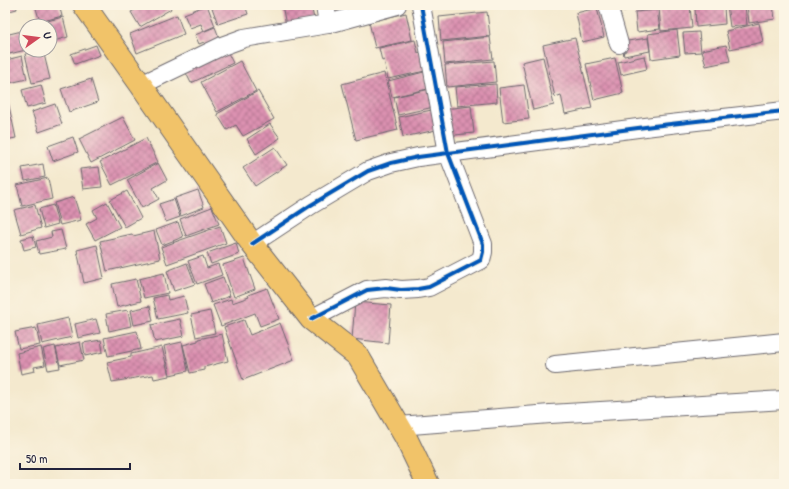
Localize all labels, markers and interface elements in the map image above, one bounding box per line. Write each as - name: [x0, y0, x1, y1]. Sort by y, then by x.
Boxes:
- north arrow: [18, 18, 58, 58]
- text: U: [40, 31, 55, 40]
- scale bar: [20, 445, 130, 471]
- text: 50 m: [26, 450, 47, 467]

